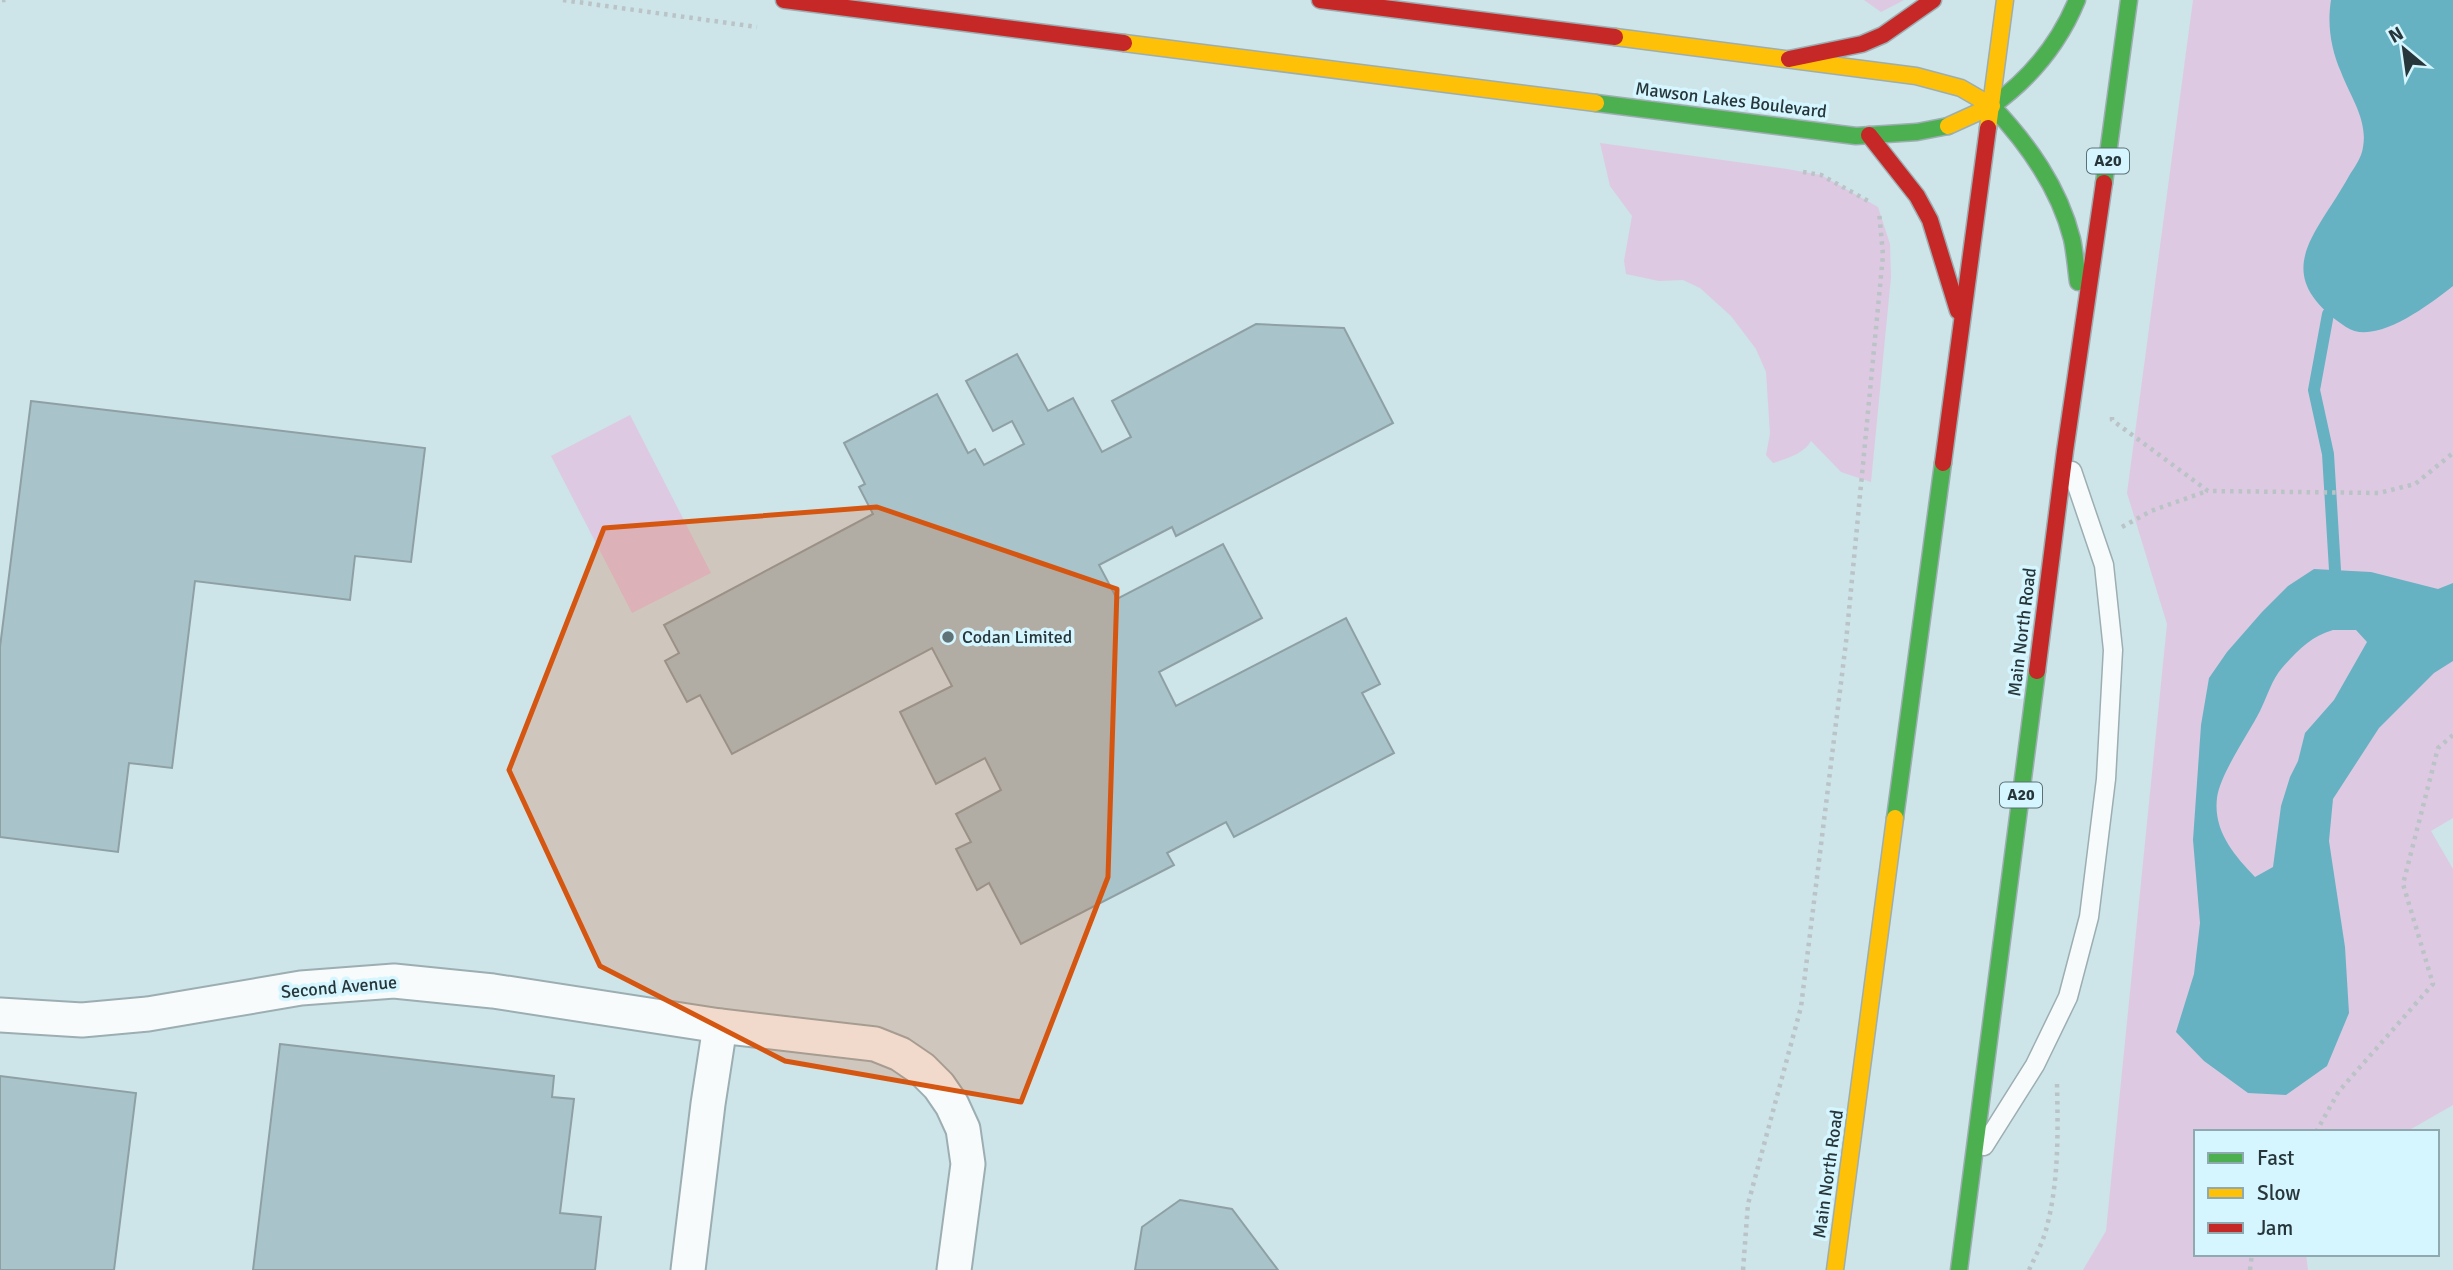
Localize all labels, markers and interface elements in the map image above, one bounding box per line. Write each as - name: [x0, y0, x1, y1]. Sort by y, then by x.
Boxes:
- north arrow: [2369, 14, 2439, 84]
- text: N: [2385, 21, 2408, 49]
- street label: Mawson Lakes Boulevard: [1634, 77, 1828, 123]
- road number: A20: [2087, 148, 2129, 174]
- street label: Main North Road: [2003, 566, 2041, 698]
- place label: Codan Limited: [962, 626, 1072, 648]
- marker: Codan Limited: [940, 629, 956, 645]
- road number: A20: [2000, 782, 2042, 808]
- street label: Second Avenue: [280, 971, 398, 1003]
- street label: Main North Road: [1808, 1108, 1848, 1240]
- legend: [2194, 1130, 2439, 1256]
- text: Fast: [2257, 1145, 2294, 1171]
- text: Slow: [2257, 1180, 2301, 1206]
- text: Jam: [2257, 1215, 2293, 1241]

